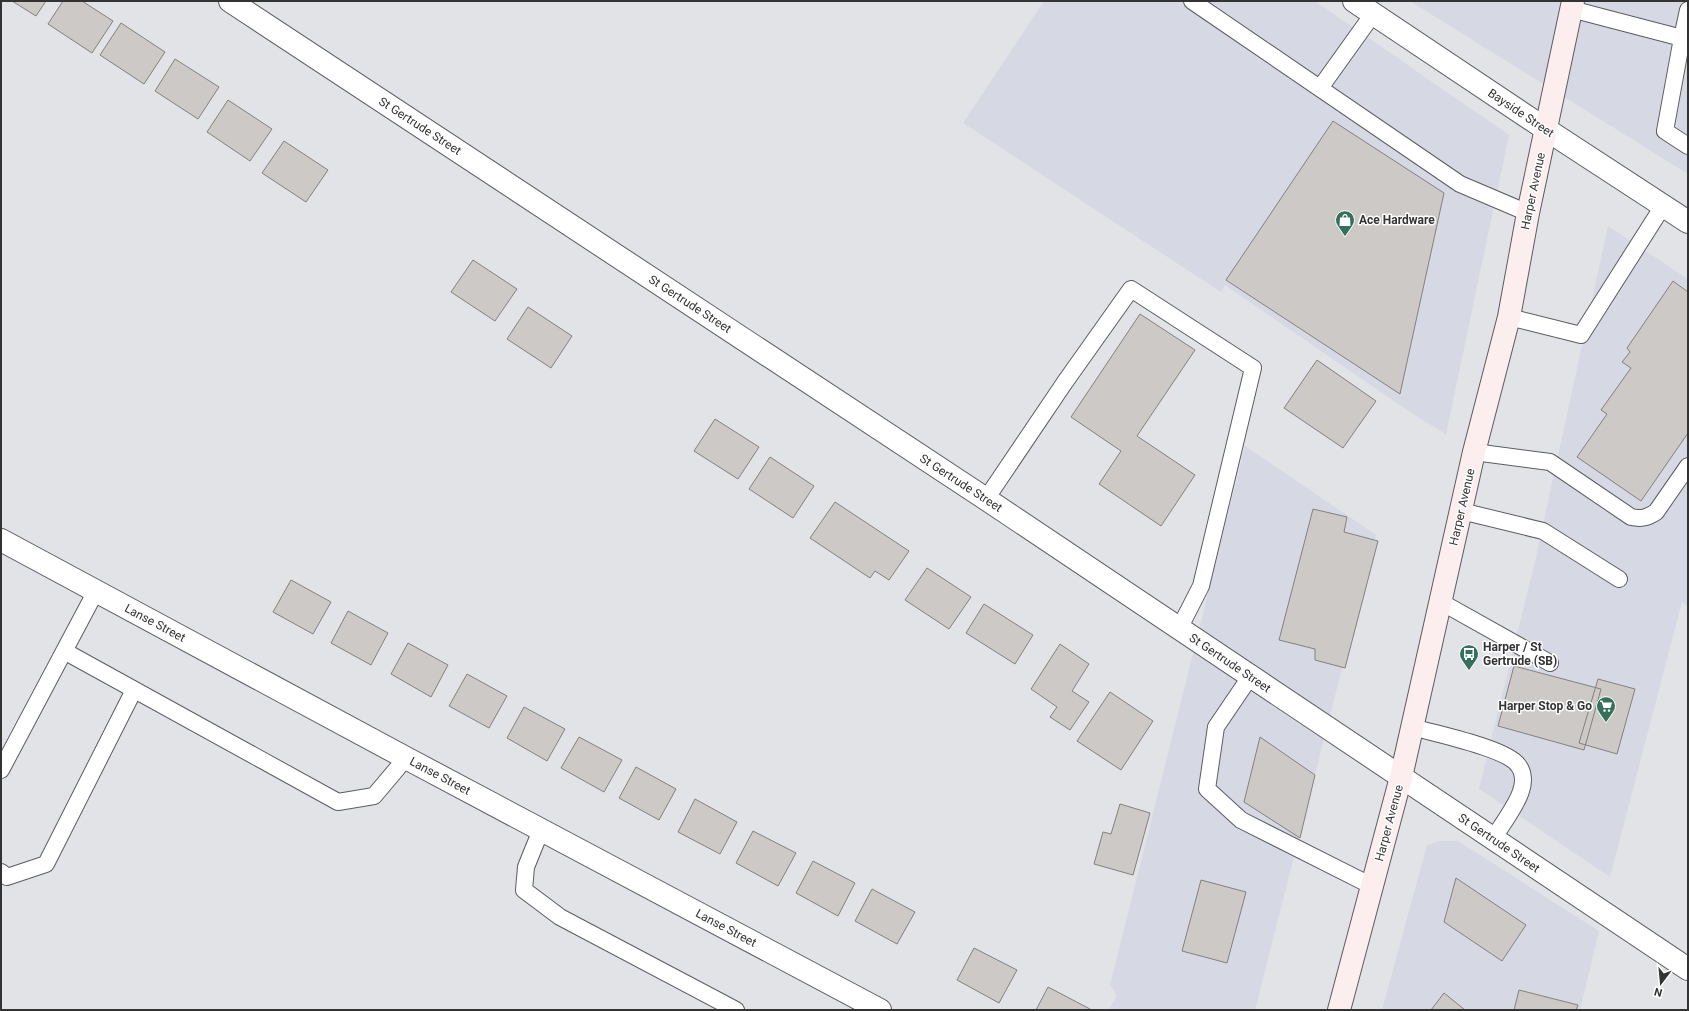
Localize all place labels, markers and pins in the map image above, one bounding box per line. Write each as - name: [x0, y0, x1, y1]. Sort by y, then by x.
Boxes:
- shop icon: Ace Hardware: [1334, 209, 1356, 237]
- place label: Ace Hardware: [1359, 213, 1435, 227]
- place label: Harper / St Gertrude (SB): [1483, 640, 1557, 668]
- bus stop icon: Harper / St Gertrude (SB): [1458, 643, 1480, 671]
- supermarket icon: Harper Stop & Go: [1595, 695, 1617, 723]
- place label: Harper Stop & Go: [1498, 699, 1592, 713]

